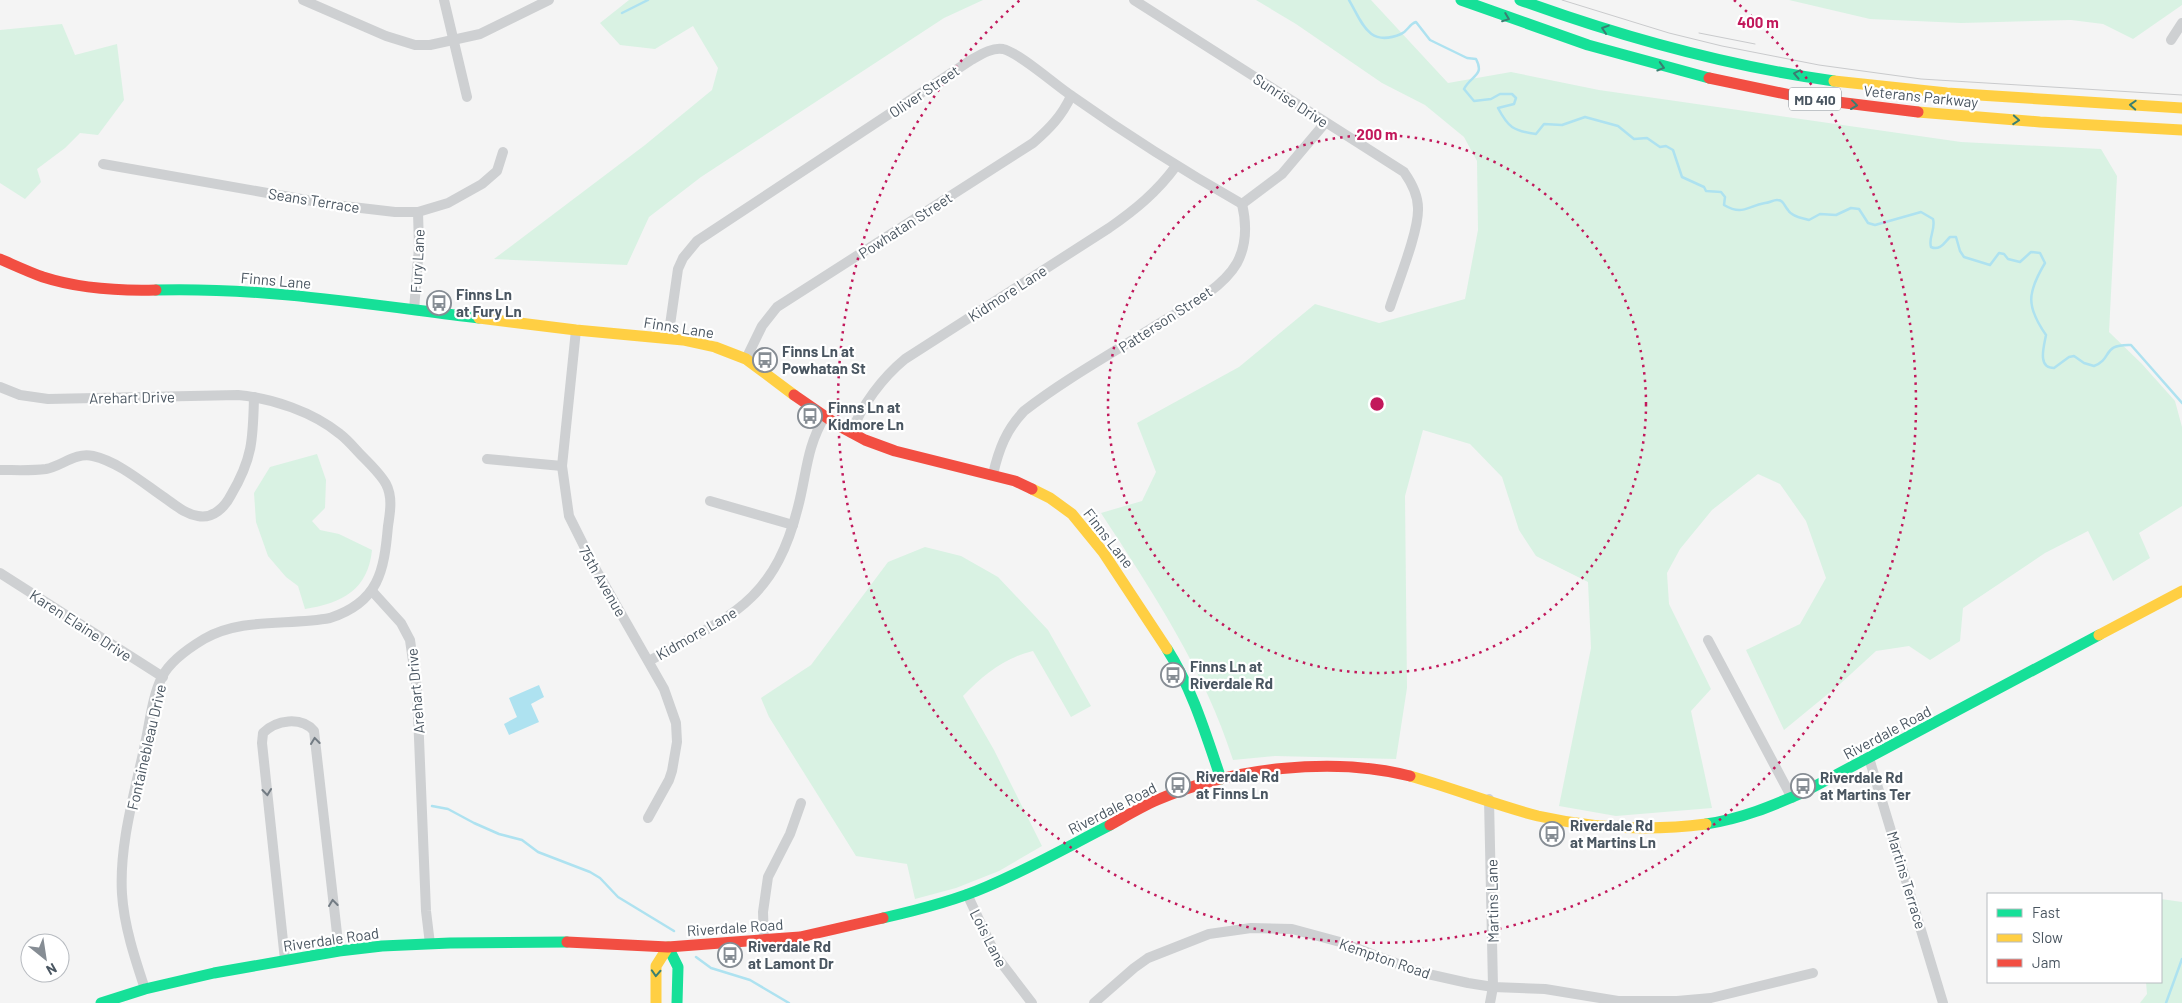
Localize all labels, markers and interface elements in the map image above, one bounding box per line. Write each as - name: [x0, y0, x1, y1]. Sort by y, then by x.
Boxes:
- one-way arrow: [1501, 11, 1510, 22]
- text: 400 m: [1737, 13, 1779, 31]
- one-way arrow: [1602, 24, 1610, 34]
- street label: Oliver Street: [885, 61, 963, 121]
- one-way arrow: [1656, 61, 1664, 71]
- street label: Sunrise Drive: [1250, 69, 1332, 131]
- one-way arrow: [1793, 70, 1802, 80]
- street label: Veterans Parkway: [1863, 81, 1979, 111]
- road number: MD 410: [1789, 88, 1841, 110]
- one-way arrow: [1851, 99, 1859, 110]
- one-way arrow: [2129, 99, 2137, 110]
- one-way arrow: [2013, 114, 2021, 125]
- text: 200 m: [1356, 125, 1398, 143]
- street label: Seans Terrace: [267, 184, 361, 216]
- street label: Powhatan Street: [855, 188, 955, 262]
- street label: Fury Lane: [406, 228, 428, 294]
- street label: Kidmore Lane: [964, 261, 1050, 325]
- street label: Finns Lane: [240, 268, 312, 292]
- street label: Patterson Street: [1115, 282, 1215, 356]
- place label: Finns Ln at Fury Ln: [456, 285, 522, 320]
- bus stop icon: Finns Ln at Fury Ln: [426, 290, 452, 316]
- street label: Finns Lane: [643, 313, 715, 341]
- place label: Finns Ln at Powhatan St: [782, 342, 866, 377]
- bus stop icon: Finns Ln at Powhatan St: [752, 347, 778, 373]
- street label: Arehart Drive: [89, 387, 175, 407]
- centre of rings: [1368, 395, 1386, 413]
- place label: Finns Ln at Kidmore Ln: [828, 398, 904, 433]
- bus stop icon: Finns Ln at Kidmore Ln: [797, 403, 823, 429]
- street label: Finns Lane: [1080, 505, 1138, 571]
- street label: 75th Avenue: [575, 542, 631, 620]
- street label: Karen Elaine Drive: [27, 585, 135, 665]
- street label: Kidmore Lane: [652, 603, 740, 663]
- street label: Arehart Drive: [402, 647, 428, 735]
- place label: Finns Ln at Riverdale Rd: [1190, 657, 1273, 692]
- bus stop icon: Finns Ln at Riverdale Rd: [1160, 662, 1186, 688]
- street label: Fontainebleau Drive: [123, 682, 169, 812]
- street label: Riverdale Road: [1840, 701, 1934, 763]
- one-way arrow: [310, 737, 321, 745]
- place label: Riverdale Rd at Finns Ln: [1196, 767, 1279, 802]
- place label: Riverdale Rd at Martins Ter: [1820, 768, 1911, 803]
- bus stop icon: Riverdale Rd at Finns Ln: [1165, 772, 1191, 798]
- bus stop icon: Riverdale Rd at Martins Ter: [1790, 773, 1816, 799]
- street label: Riverdale Road: [1065, 778, 1159, 838]
- one-way arrow: [261, 788, 272, 796]
- place label: Riverdale Rd at Martins Ln: [1570, 816, 1656, 851]
- bus stop icon: Riverdale Rd at Martins Ln: [1539, 821, 1565, 847]
- street label: Martins Terrace: [1884, 829, 1930, 931]
- street label: Martins Lane: [1482, 859, 1502, 943]
- legend: [1987, 893, 2162, 983]
- one-way arrow: [328, 898, 339, 906]
- text: Fast: [2032, 903, 2060, 921]
- street label: Lois Lane: [967, 906, 1011, 970]
- street label: Riverdale Road: [686, 915, 784, 939]
- street label: Riverdale Road: [282, 923, 380, 955]
- text: Slow: [2032, 928, 2063, 946]
- north arrow: [20, 933, 70, 983]
- street label: Kempton Road: [1337, 934, 1433, 982]
- place label: Riverdale Rd at Lamont Dr: [748, 937, 834, 972]
- bus stop icon: Riverdale Rd at Lamont Dr: [717, 942, 743, 968]
- text: Jam: [2032, 953, 2061, 971]
- text: N: [43, 960, 60, 979]
- one-way arrow: [651, 970, 662, 978]

